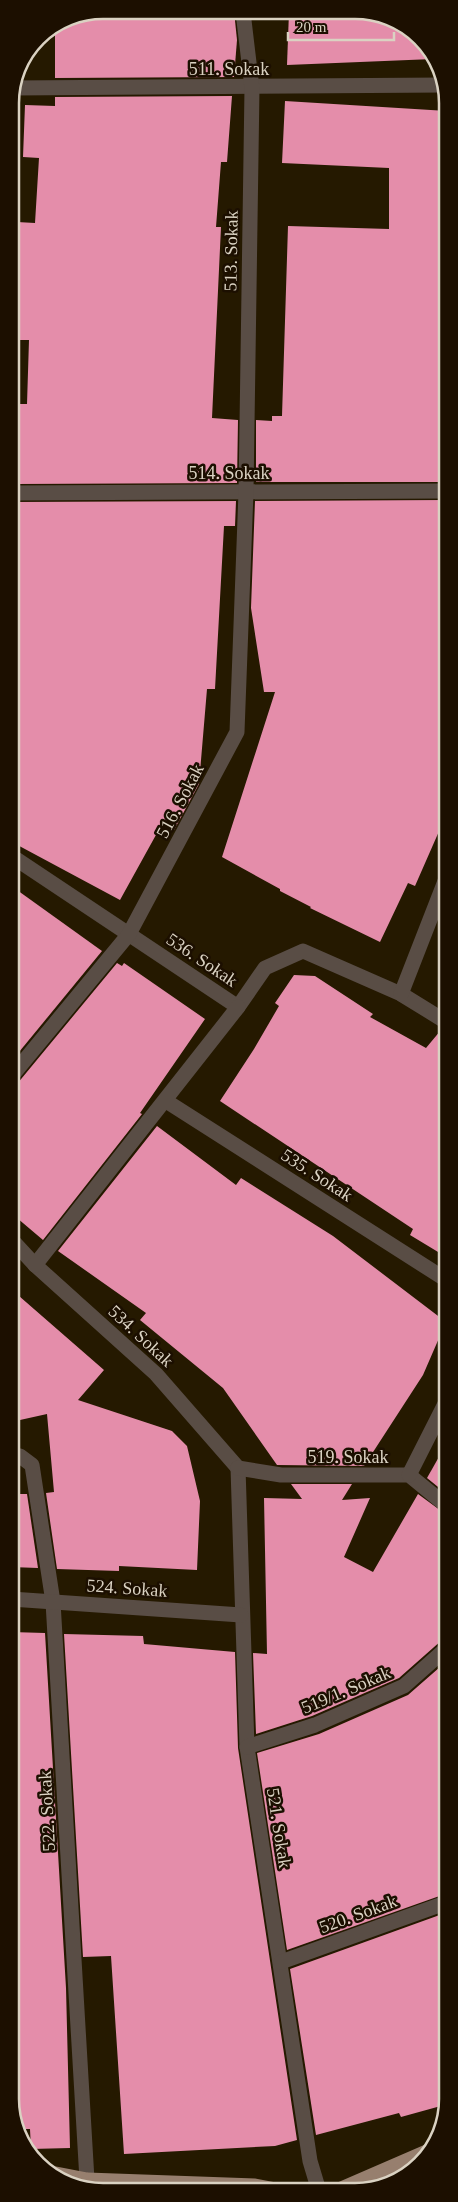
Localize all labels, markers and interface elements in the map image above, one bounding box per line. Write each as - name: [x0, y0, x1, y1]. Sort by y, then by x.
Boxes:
- scale bar: [288, 10, 394, 42]
- text: 20 m: [296, 19, 327, 35]
- street label: 511. Sokak: [189, 59, 269, 79]
- street label: 513. Sokak: [220, 210, 242, 292]
- street label: 514. Sokak: [189, 463, 270, 483]
- street label: 516. Sokak: [152, 761, 208, 841]
- street label: 536. Sokak: [163, 929, 241, 991]
- street label: 535. Sokak: [278, 1145, 356, 1205]
- street label: 534. Sokak: [105, 1301, 177, 1371]
- street label: 519. Sokak: [308, 1447, 389, 1467]
- street label: 524. Sokak: [86, 1575, 168, 1601]
- street label: 519/1. Sokak: [298, 1662, 394, 1718]
- street label: 522. Sokak: [35, 1770, 59, 1852]
- street label: 521. Sokak: [263, 1786, 295, 1870]
- street label: 520. Sokak: [317, 1891, 399, 1937]

